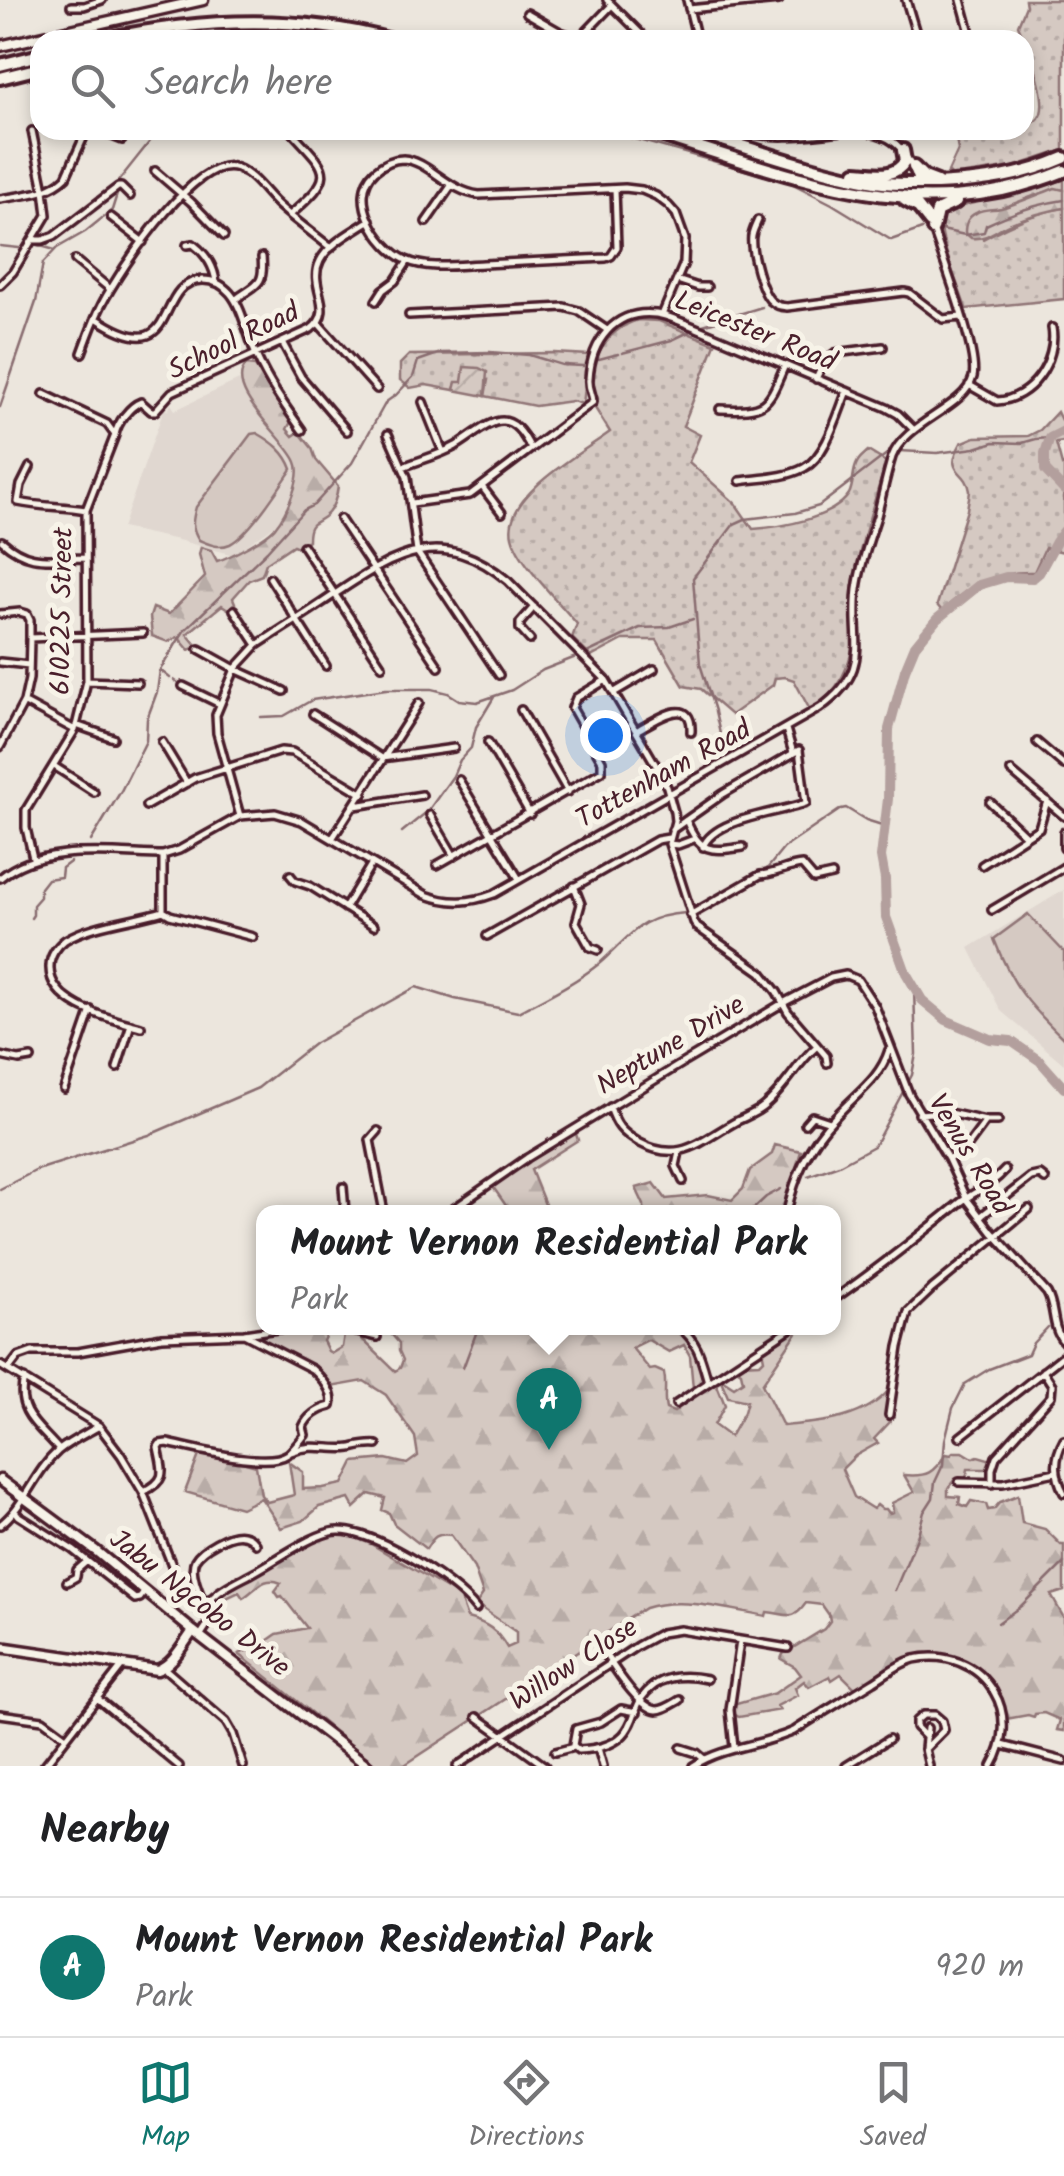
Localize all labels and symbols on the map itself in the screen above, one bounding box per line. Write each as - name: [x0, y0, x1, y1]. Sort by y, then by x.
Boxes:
- street label: Leicester Road: [667, 279, 844, 385]
- street label: School Road: [160, 290, 309, 393]
- street label: 610225 Street: [39, 525, 87, 695]
- street label: Tottenham Road: [568, 708, 761, 842]
- your location: [580, 710, 631, 761]
- street label: Neptune Drive: [588, 984, 754, 1108]
- street label: Venus Road: [915, 1085, 1024, 1225]
- pin: A: [516, 1368, 582, 1450]
- street label: Jabu Ngcobo Drive: [98, 1519, 300, 1690]
- street label: Willow Close: [501, 1606, 648, 1724]

